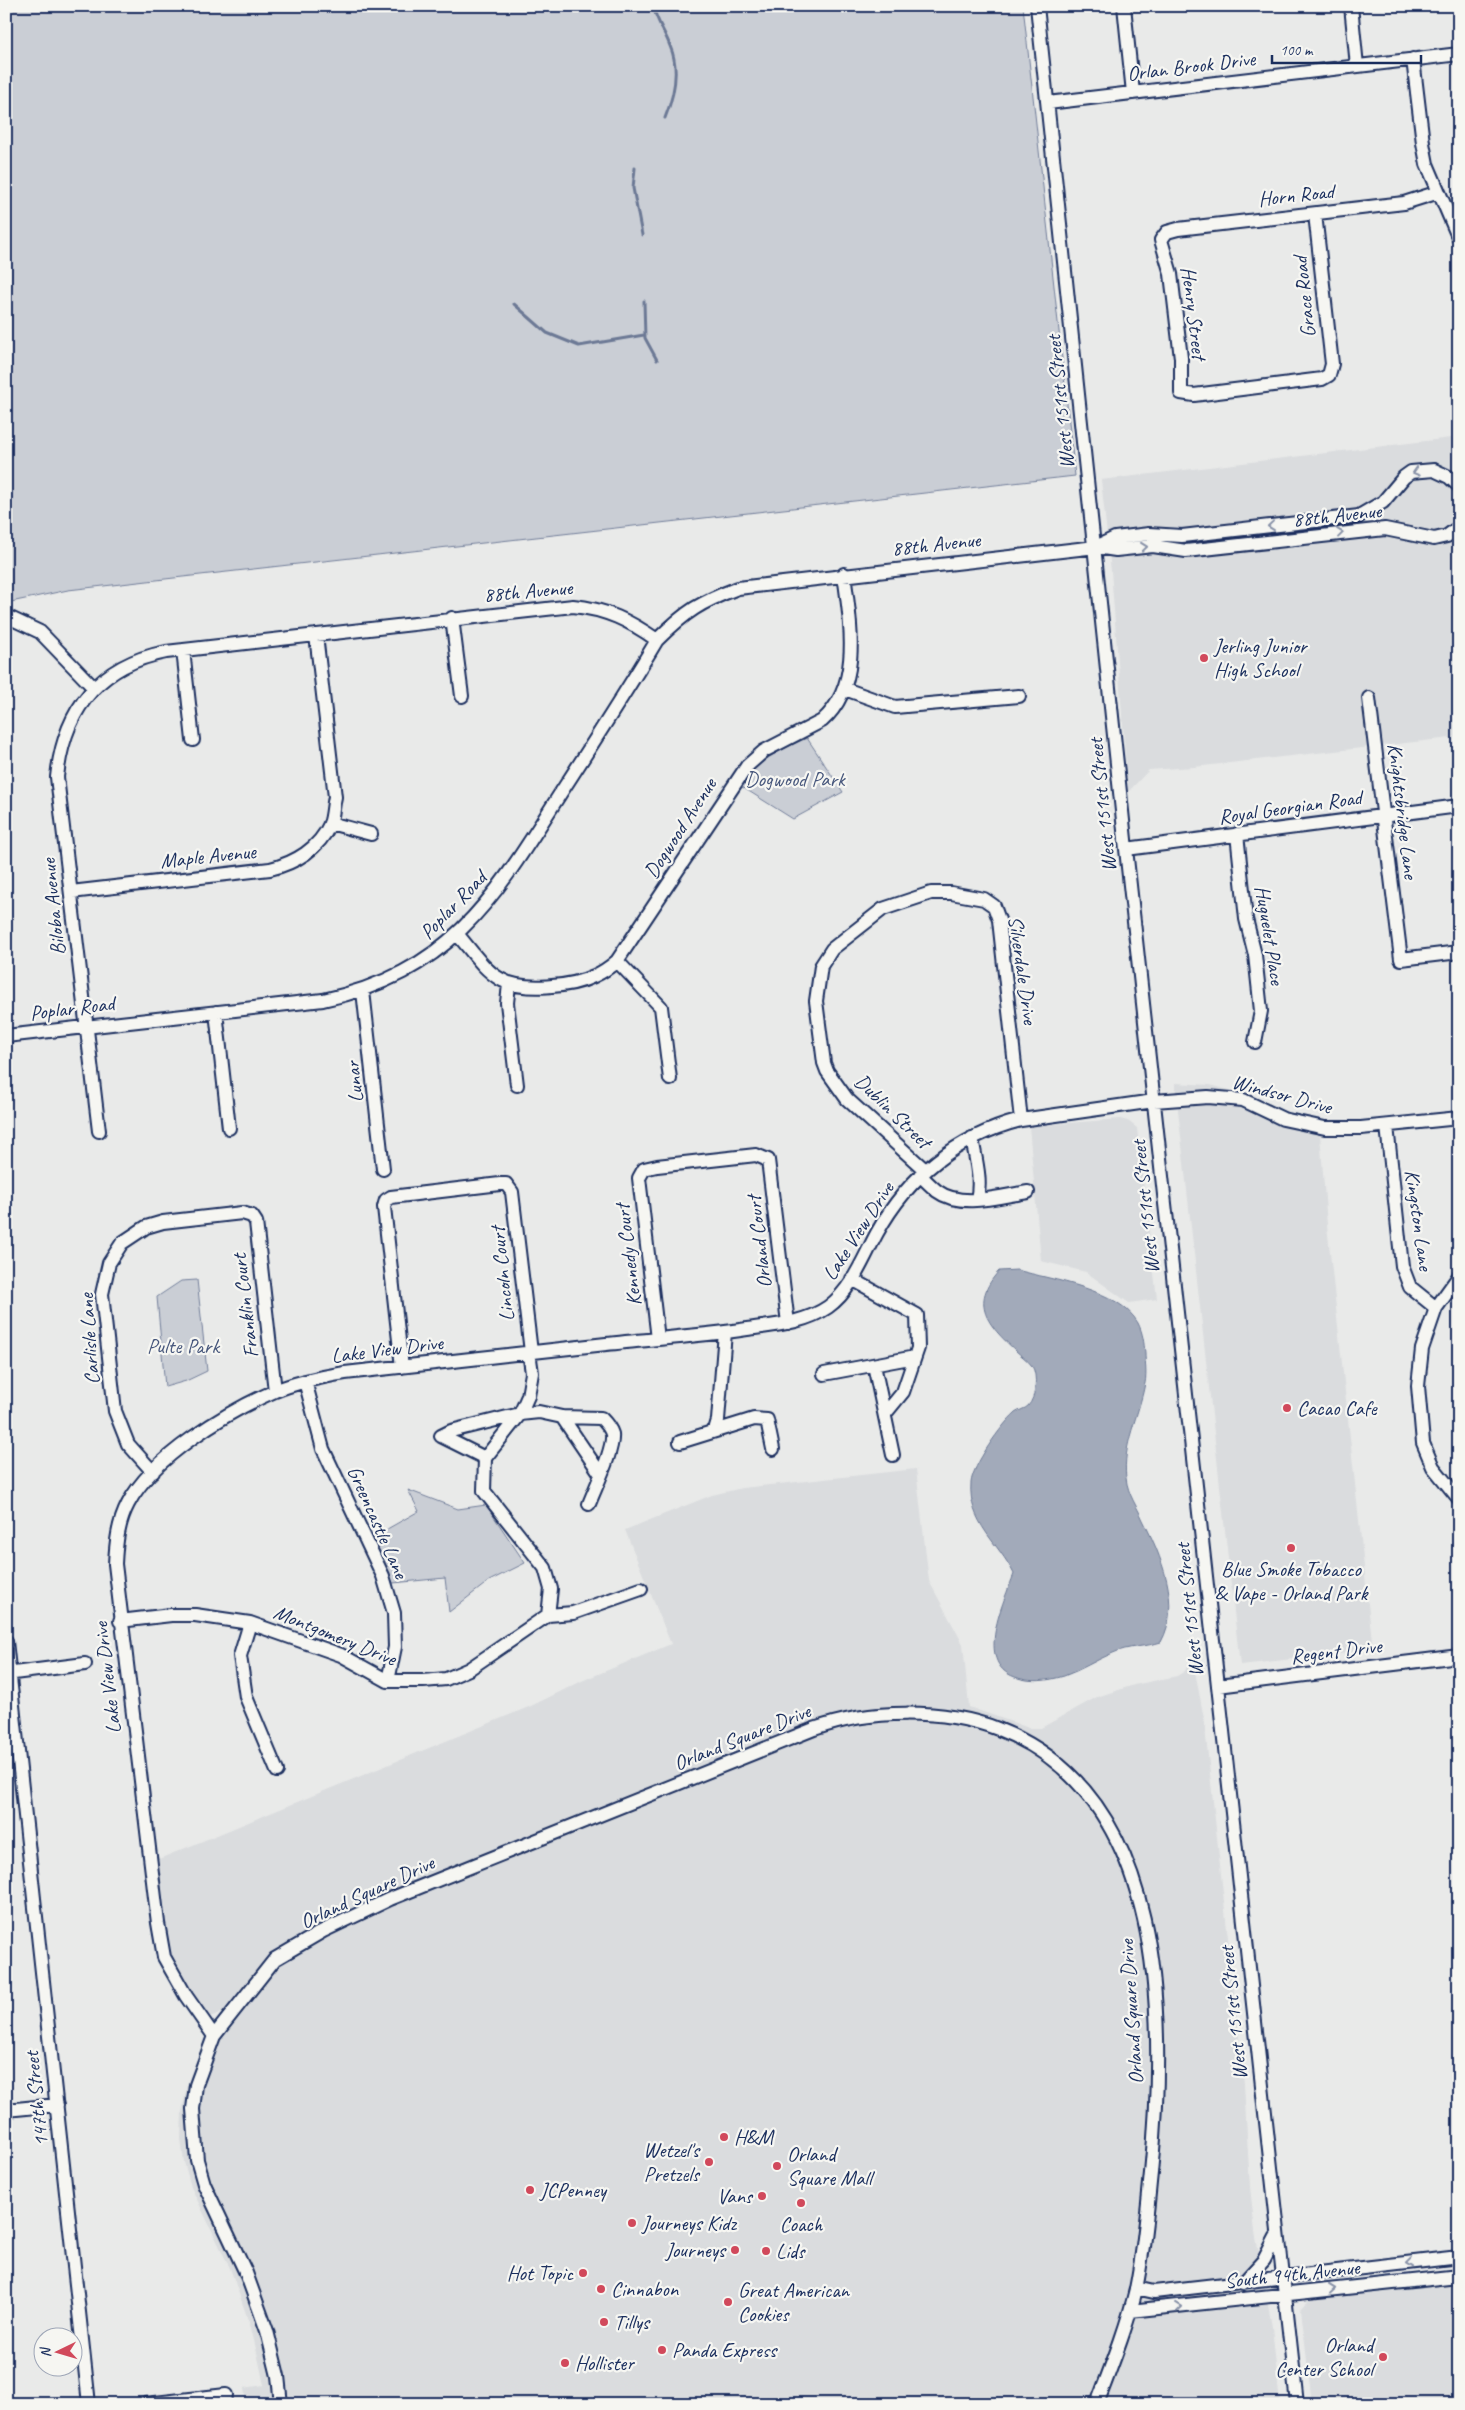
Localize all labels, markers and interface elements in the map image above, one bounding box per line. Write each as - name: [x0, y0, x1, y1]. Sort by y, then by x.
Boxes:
- scale bar: [1272, 32, 1421, 64]
- text: 100 m: [1280, 41, 1314, 60]
- street label: Orlan Brook Drive: [1125, 45, 1258, 87]
- street label: Horn Road: [1257, 178, 1338, 212]
- street label: Grace Road: [1287, 252, 1321, 339]
- street label: Henry Street: [1175, 265, 1213, 364]
- street label: West 151st Street: [1040, 332, 1080, 470]
- one-way arrow: [1412, 466, 1420, 476]
- street label: 88th Avenue: [1291, 497, 1384, 533]
- one-way arrow: [1267, 520, 1275, 531]
- street label: 88th Avenue: [890, 526, 983, 562]
- one-way arrow: [1336, 529, 1345, 539]
- one-way arrow: [1141, 542, 1149, 553]
- street label: 88th Avenue: [483, 574, 575, 608]
- place label: Jerling Junior High School: [1213, 633, 1308, 683]
- marker: Jerling Junior High School: [1198, 652, 1210, 664]
- street label: West 151st Street: [1082, 735, 1122, 873]
- street label: Knightsbridge Lane: [1382, 742, 1424, 882]
- park label: Dogwood Park: [745, 766, 846, 792]
- street label: Dogwood Avenue: [638, 772, 723, 883]
- street label: Royal Georgian Road: [1217, 784, 1366, 830]
- street label: Maple Avenue: [159, 838, 258, 874]
- street label: Biloba Avenue: [35, 856, 71, 957]
- street label: Poplar Road: [414, 863, 494, 945]
- street label: Huguelet Place: [1249, 883, 1291, 988]
- street label: Silverdale Drive: [1003, 914, 1044, 1027]
- street label: Poplar Road: [28, 989, 119, 1026]
- street label: Lunar: [339, 1059, 369, 1104]
- street label: Dublin Street: [849, 1068, 939, 1156]
- street label: Windsor Drive: [1229, 1068, 1337, 1120]
- street label: West 151st Street: [1125, 1137, 1165, 1275]
- street label: Kingston Lane: [1399, 1168, 1439, 1274]
- street label: Lake View Drive: [817, 1176, 900, 1285]
- street label: Orland Court: [740, 1191, 778, 1290]
- street label: Kennedy Court: [608, 1200, 647, 1307]
- street label: Lincoln Court: [484, 1222, 520, 1323]
- street label: Franklin Court: [225, 1250, 264, 1360]
- street label: Carlisle Lane: [73, 1291, 105, 1385]
- street label: Lake View Drive: [330, 1329, 445, 1369]
- park label: Pulte Park: [147, 1333, 221, 1359]
- place label: Cacao Cafe: [1297, 1395, 1378, 1421]
- marker: Cacao Cafe: [1281, 1402, 1293, 1414]
- street label: Greencastle Lane: [342, 1462, 415, 1583]
- street label: West 151st Street: [1169, 1540, 1209, 1678]
- marker: Blue Smoke Tobacco & Vape - Orland Park: [1285, 1542, 1297, 1554]
- place label: Blue Smoke Tobacco & Vape - Orland Park: [1215, 1556, 1369, 1606]
- street label: Montgomery Drive: [270, 1599, 401, 1672]
- street label: Lake View Drive: [87, 1620, 127, 1735]
- street label: Regent Drive: [1289, 1632, 1385, 1669]
- street label: Orland Square Drive: [670, 1697, 815, 1776]
- street label: Orland Square Drive: [296, 1849, 439, 1934]
- street label: Orland Square Drive: [1113, 1938, 1149, 2085]
- street label: West 151st Street: [1213, 1943, 1253, 2081]
- street label: 147th Street: [18, 2048, 54, 2148]
- place label: H&M: [734, 2124, 775, 2150]
- marker: H&M: [718, 2131, 730, 2143]
- place label: Wetzel's Pretzels: [643, 2137, 701, 2187]
- place label: Orland Square Mall: [787, 2141, 875, 2191]
- marker: Wetzel's Pretzels: [703, 2156, 715, 2168]
- marker: Orland Square Mall: [771, 2160, 783, 2172]
- place label: JCPenney: [539, 2177, 608, 2203]
- place label: Vans: [717, 2183, 754, 2209]
- marker: JCPenney: [524, 2184, 536, 2196]
- marker: Vans: [756, 2190, 768, 2202]
- marker: Coach: [795, 2197, 807, 2209]
- place label: Journeys Kidz: [641, 2210, 737, 2236]
- place label: Coach: [780, 2211, 824, 2237]
- marker: Journeys Kidz: [626, 2217, 638, 2229]
- place label: Journeys: [664, 2237, 727, 2263]
- place label: Lids: [776, 2238, 806, 2264]
- marker: Journeys: [729, 2244, 741, 2256]
- marker: Lids: [760, 2245, 772, 2257]
- street label: South 94th Avenue: [1223, 2254, 1362, 2294]
- one-way arrow: [1406, 2257, 1414, 2268]
- place label: Hot Topic: [507, 2260, 574, 2286]
- marker: Hot Topic: [577, 2267, 589, 2279]
- place label: Cinnabon: [611, 2276, 679, 2302]
- place label: Great American Cookies: [738, 2277, 851, 2327]
- marker: Cinnabon: [595, 2283, 607, 2295]
- one-way arrow: [1329, 2284, 1337, 2295]
- marker: Great American Cookies: [722, 2296, 734, 2308]
- one-way arrow: [1175, 2302, 1183, 2313]
- place label: Tillys: [614, 2309, 651, 2335]
- marker: Tillys: [598, 2316, 610, 2328]
- north arrow: [32, 2328, 82, 2378]
- place label: Orland Center School: [1275, 2332, 1377, 2382]
- place label: Panda Express: [672, 2337, 778, 2363]
- marker: Panda Express: [656, 2344, 668, 2356]
- text: N: [36, 2346, 54, 2358]
- place label: Hollister: [575, 2350, 635, 2376]
- marker: Orland Center School: [1377, 2351, 1389, 2363]
- marker: Hollister: [559, 2357, 571, 2369]

